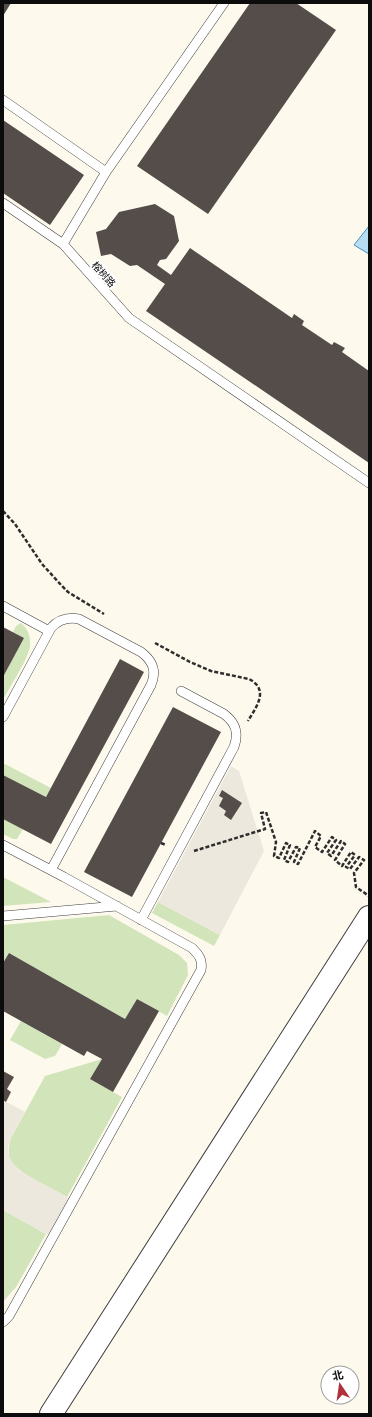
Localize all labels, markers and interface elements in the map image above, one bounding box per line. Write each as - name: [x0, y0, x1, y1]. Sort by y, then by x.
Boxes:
- street label: 榕树路: [89, 257, 120, 290]
- north arrow: [320, 1365, 360, 1405]
- text: 北: [330, 1365, 345, 1383]

